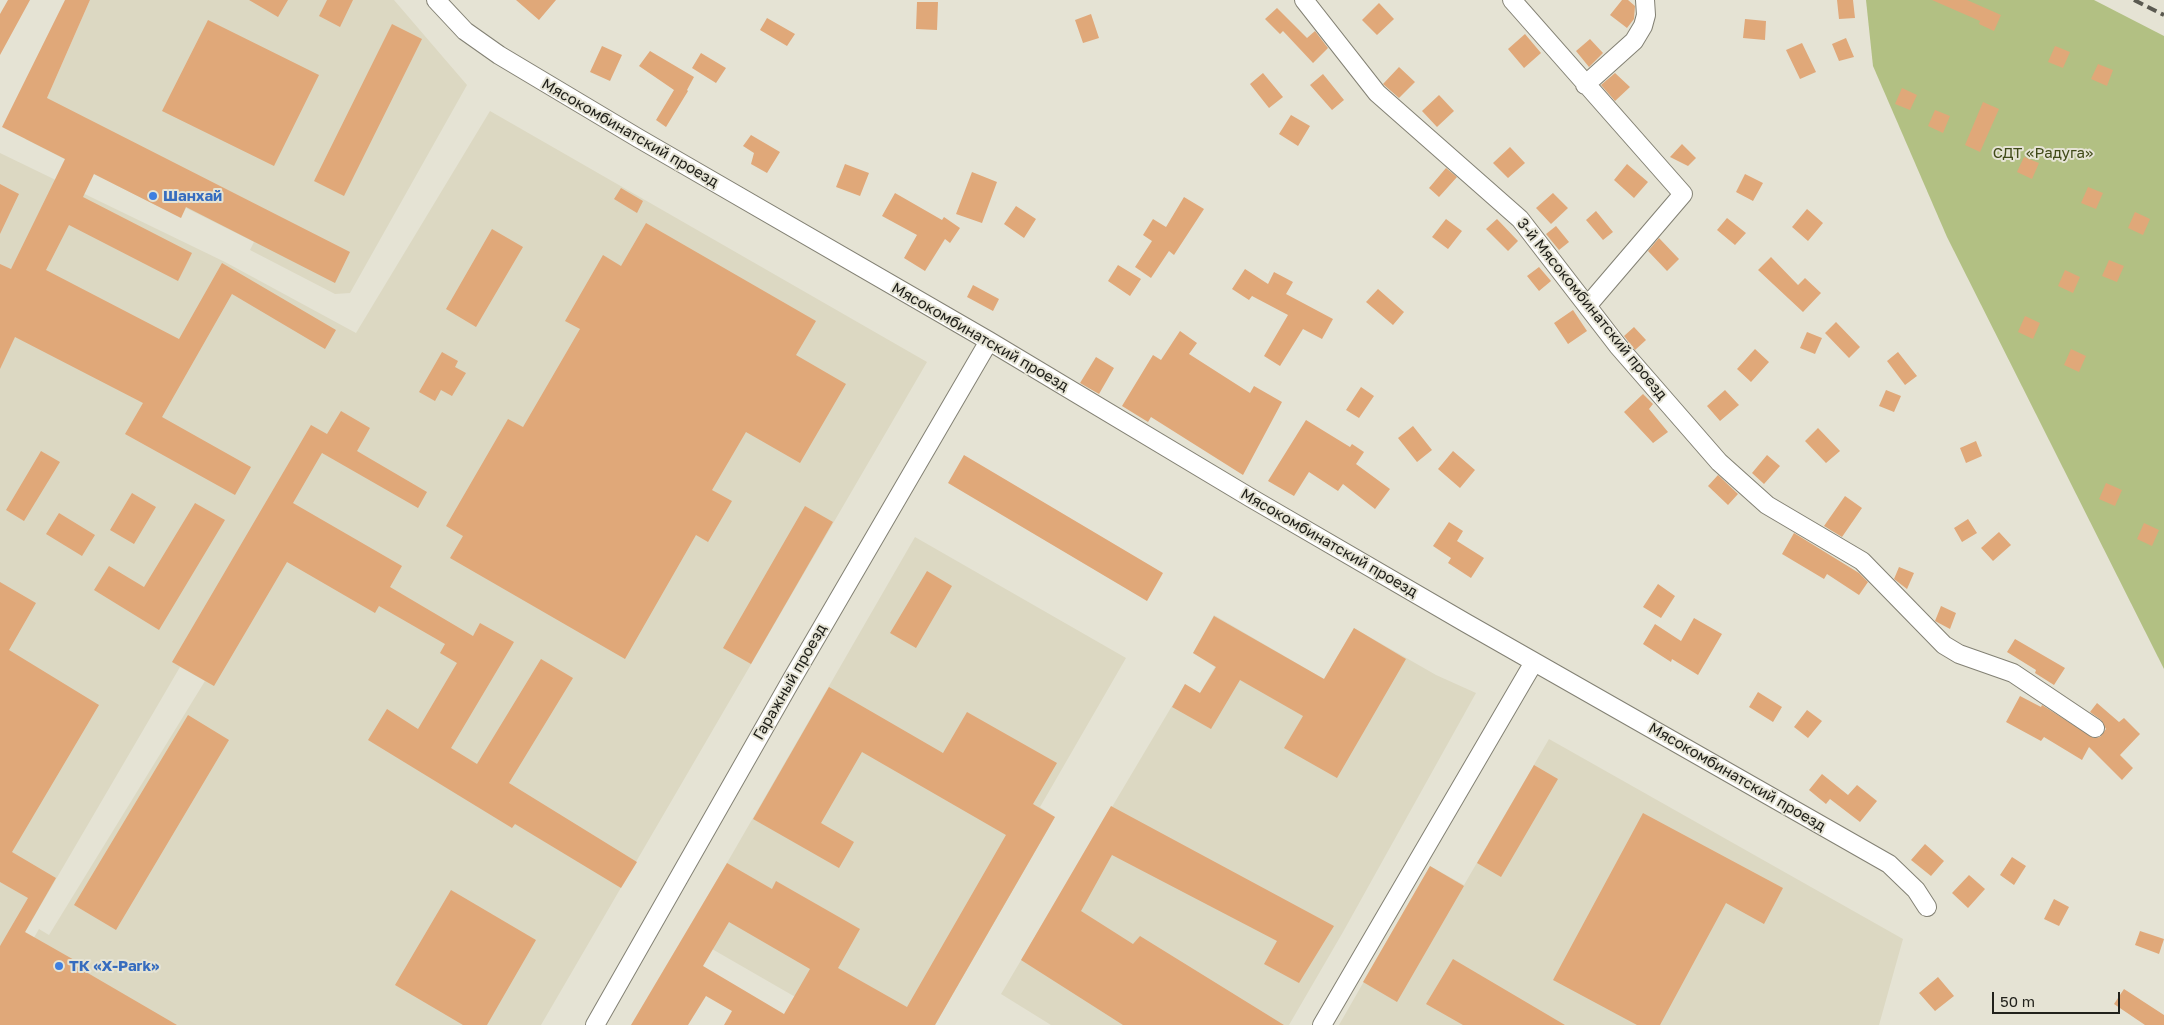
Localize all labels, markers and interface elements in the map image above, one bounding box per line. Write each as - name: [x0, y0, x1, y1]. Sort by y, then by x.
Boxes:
- street label: Мясокомбинатский проезд: [538, 75, 722, 191]
- park label: СДТ «Радуга»: [1993, 144, 2093, 162]
- place label: Шанхай: [163, 187, 222, 205]
- marker: Шанхай: [147, 190, 159, 202]
- street label: 3-й Мясокомбинатский проезд: [1513, 215, 1671, 403]
- street label: Мясокомбинатский проезд: [888, 279, 1072, 395]
- street label: Мясокомбинатский проезд: [1237, 485, 1421, 601]
- street label: Гаражный проезд: [749, 621, 831, 743]
- street label: Мясокомбинатский проезд: [1645, 719, 1829, 835]
- place label: ТК «X-Park»: [69, 957, 159, 975]
- marker: ТК «X-Park»: [53, 960, 65, 972]
- scale bar: [1994, 982, 2122, 1014]
- text: 50 m: [2000, 992, 2035, 1010]

